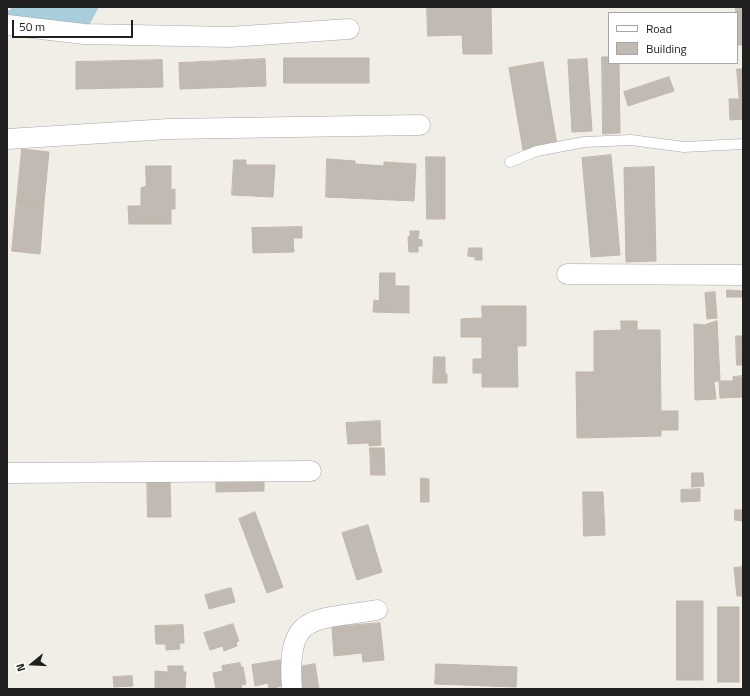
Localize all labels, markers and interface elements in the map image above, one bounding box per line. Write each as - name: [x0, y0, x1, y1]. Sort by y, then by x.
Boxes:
- scale bar: [14, 12, 135, 38]
- legend: [608, 12, 738, 64]
- text: 50 m: [19, 17, 45, 36]
- text: Road: [646, 19, 672, 38]
- text: Building: [646, 39, 687, 58]
- north arrow: [12, 644, 52, 684]
- text: N: [12, 662, 29, 674]

